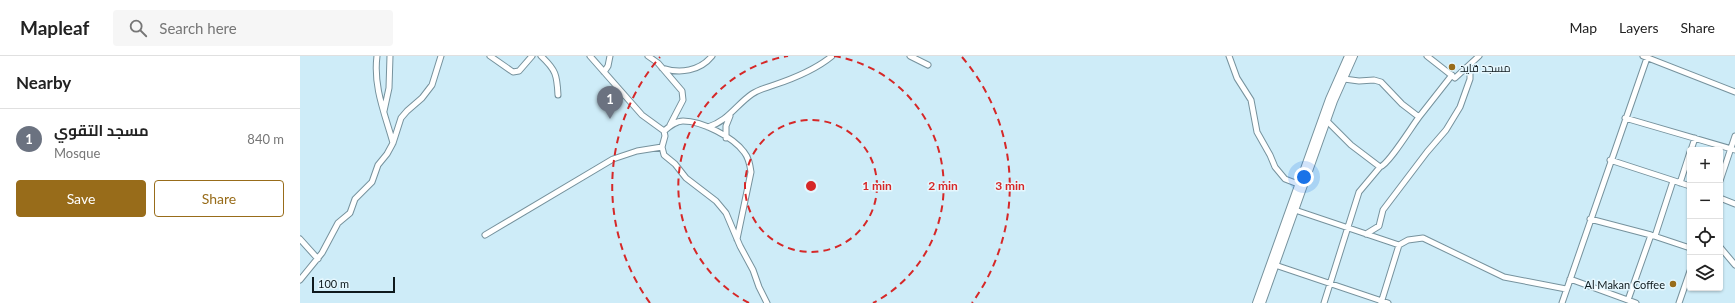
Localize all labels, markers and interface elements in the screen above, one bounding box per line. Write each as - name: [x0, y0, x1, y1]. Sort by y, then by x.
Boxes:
- search box: [113, 10, 393, 46]
- text: Mapleaf: [20, 16, 89, 39]
- icon: search: [127, 17, 149, 39]
- text: Search here: [159, 19, 237, 37]
- text: Map: [1569, 19, 1597, 36]
- text: Layers: [1619, 19, 1659, 36]
- text: Share: [1681, 19, 1715, 36]
- place label: مسجد قايد: [1460, 61, 1511, 74]
- marker: مسجد قايد: [1447, 62, 1457, 72]
- text: Nearby: [16, 72, 71, 93]
- pin: 1: [597, 86, 623, 119]
- text: مسجد التقوي: [54, 121, 149, 139]
- text: 1: [25, 131, 33, 147]
- text: 840 m: [247, 131, 284, 147]
- text: Mosque: [54, 145, 100, 161]
- map controls: [1687, 147, 1723, 291]
- button: +: [1687, 147, 1723, 183]
- your location: [1294, 167, 1314, 187]
- text: 1 min: [862, 178, 892, 193]
- text: 2 min: [928, 178, 958, 193]
- text: 3 min: [995, 178, 1025, 193]
- centre of rings: [804, 179, 818, 193]
- button: Save: [16, 180, 146, 217]
- button: Share: [154, 180, 284, 217]
- button: −: [1687, 183, 1723, 219]
- button: locate: [1687, 219, 1723, 255]
- button: layers: [1687, 255, 1723, 291]
- scale bar: [312, 275, 395, 294]
- text: 100 m: [318, 277, 349, 290]
- place label: Al Makan Coffee: [1585, 278, 1665, 291]
- marker: Al Makan Coffee: [1668, 279, 1678, 289]

